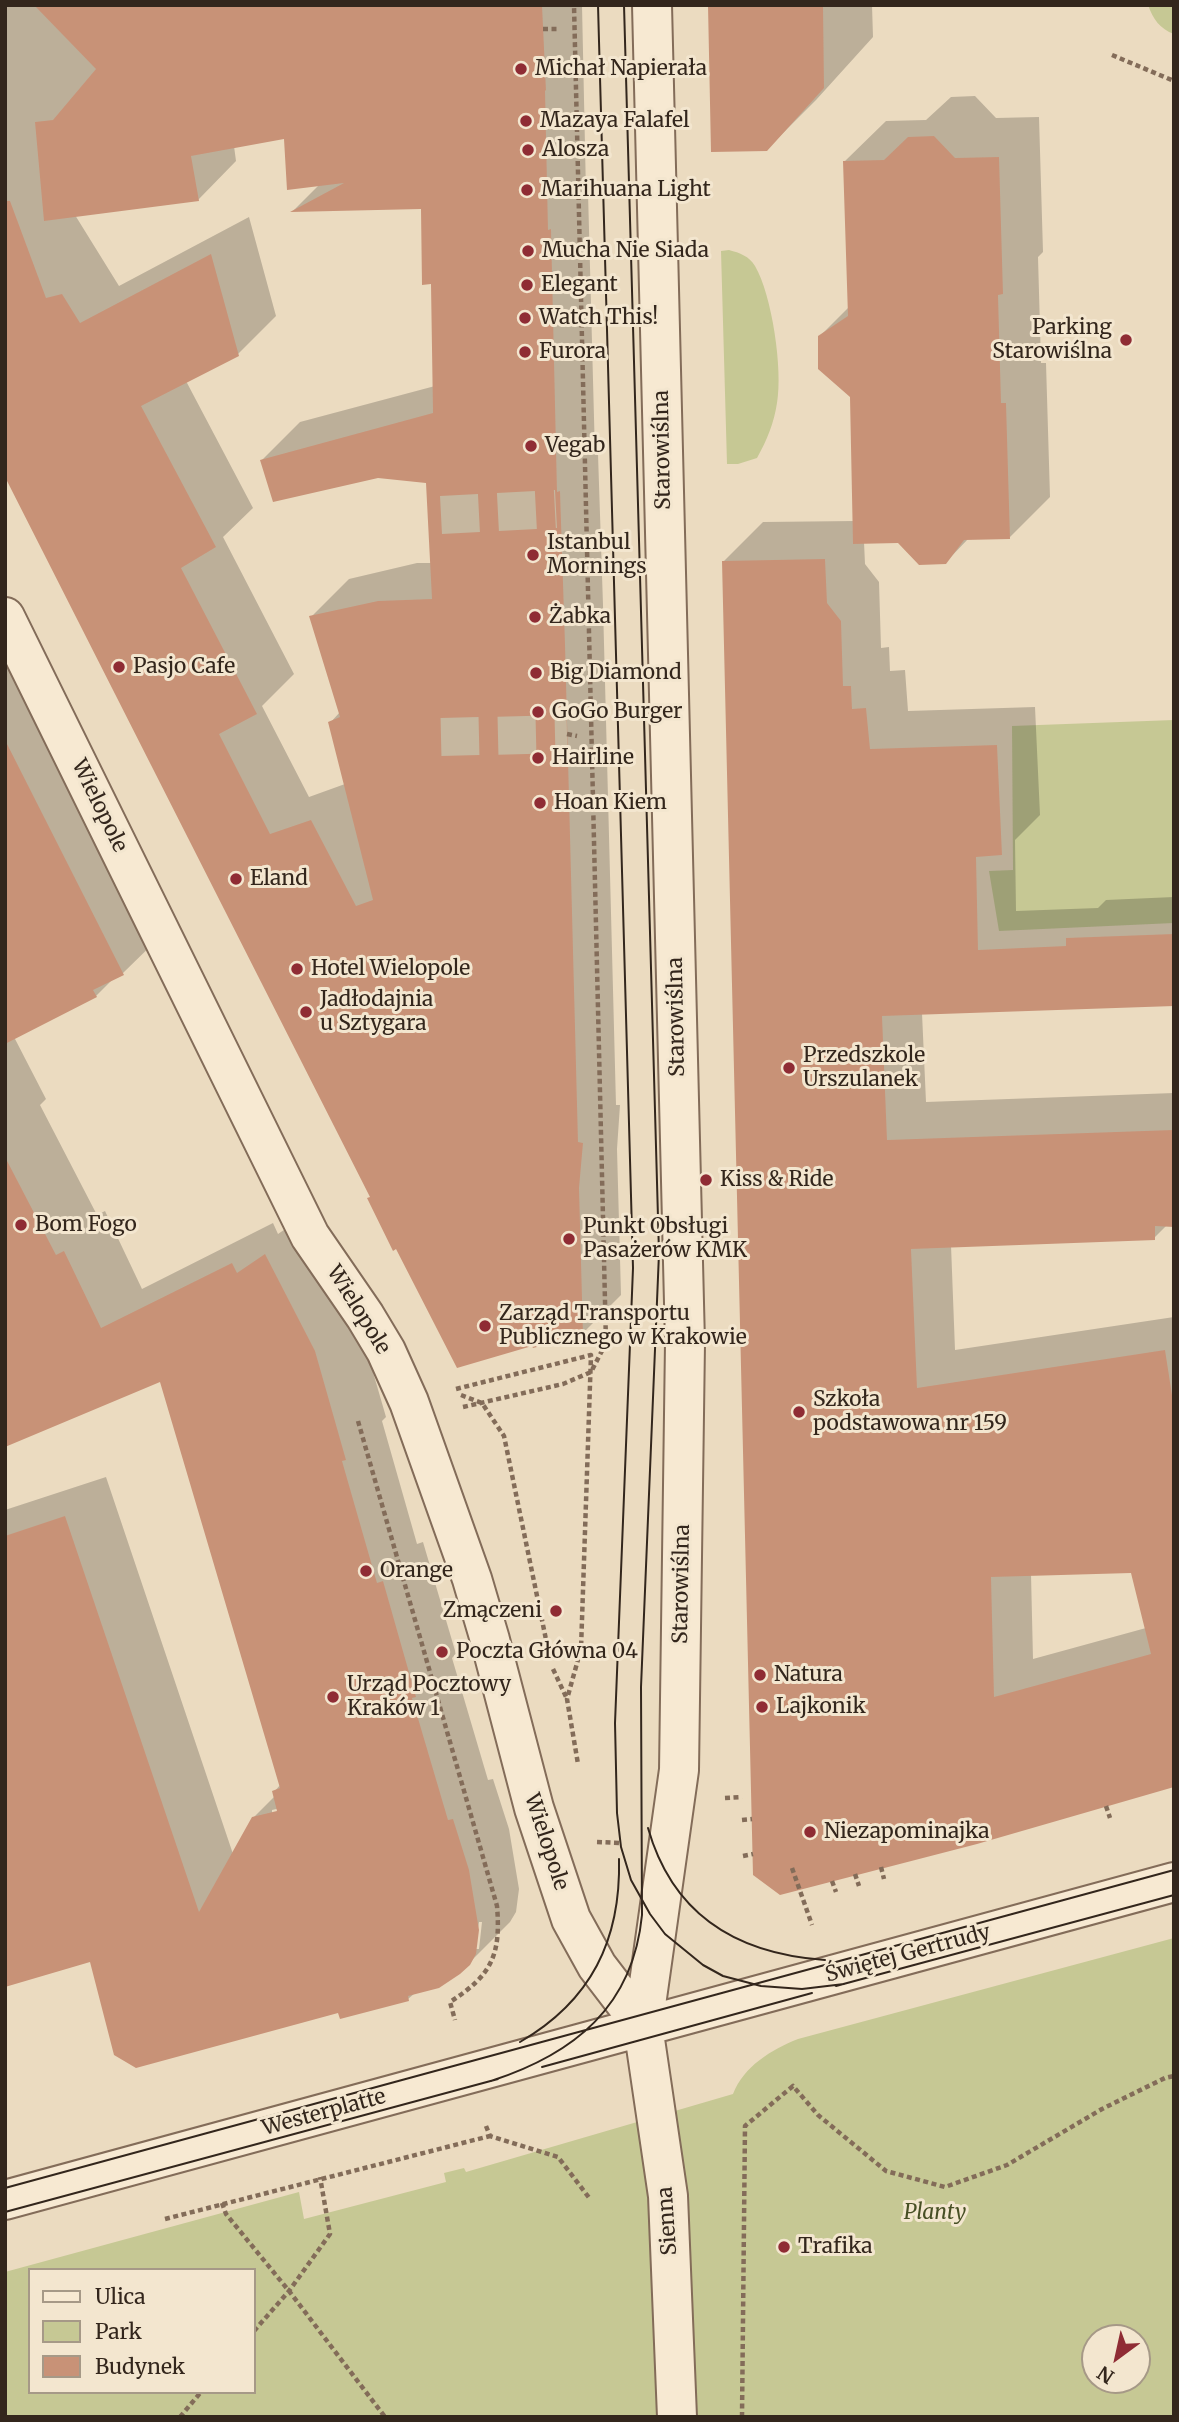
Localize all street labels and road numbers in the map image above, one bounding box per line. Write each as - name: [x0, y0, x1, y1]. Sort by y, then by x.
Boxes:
- street label: Starowiślna: [649, 390, 677, 510]
- street label: Wielopole: [66, 755, 132, 857]
- street label: Starowiślna: [663, 957, 691, 1077]
- street label: Wielopole: [321, 1261, 395, 1359]
- street label: Starowiślna: [668, 1524, 696, 1644]
- street label: Wielopole: [519, 1790, 573, 1894]
- street label: Świętej Gertrudy: [823, 1920, 993, 1988]
- street label: Westerplatte: [259, 2084, 389, 2142]
- street label: Sienna: [653, 2186, 683, 2256]

